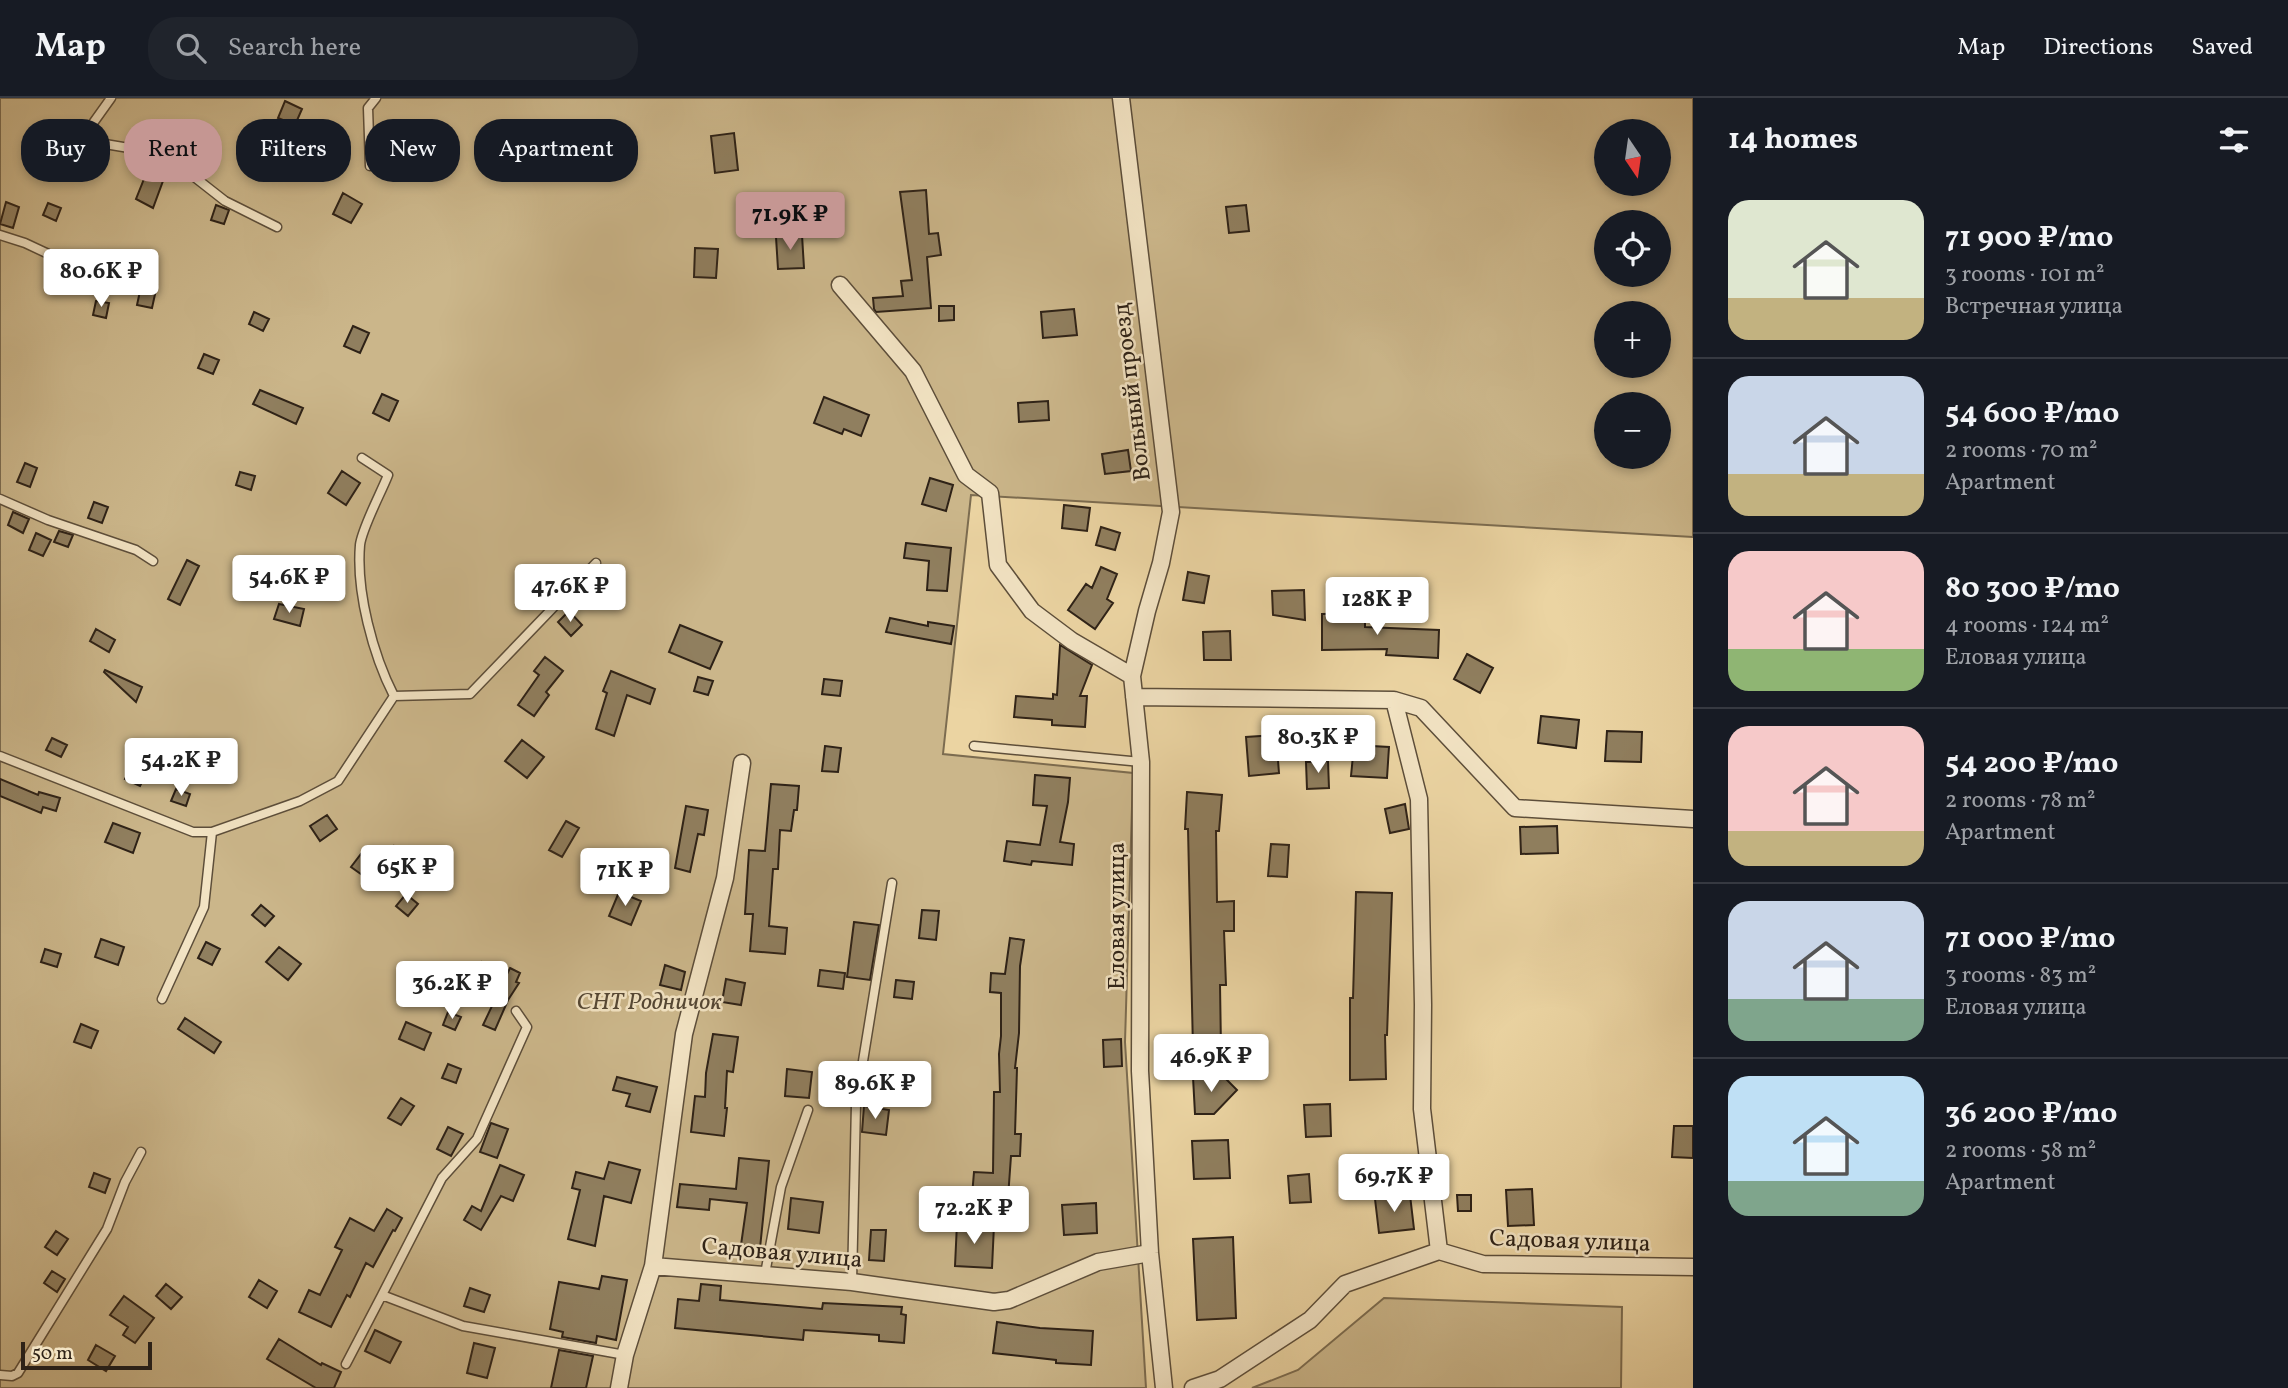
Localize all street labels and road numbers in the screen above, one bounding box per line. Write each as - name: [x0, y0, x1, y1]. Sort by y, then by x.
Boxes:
- street label: Вольный проезд: [1105, 301, 1161, 483]
- street label: Еловая улица: [1101, 842, 1135, 990]
- street label: Садовая улица: [1489, 1222, 1651, 1262]
- street label: Садовая улица: [700, 1230, 864, 1278]

